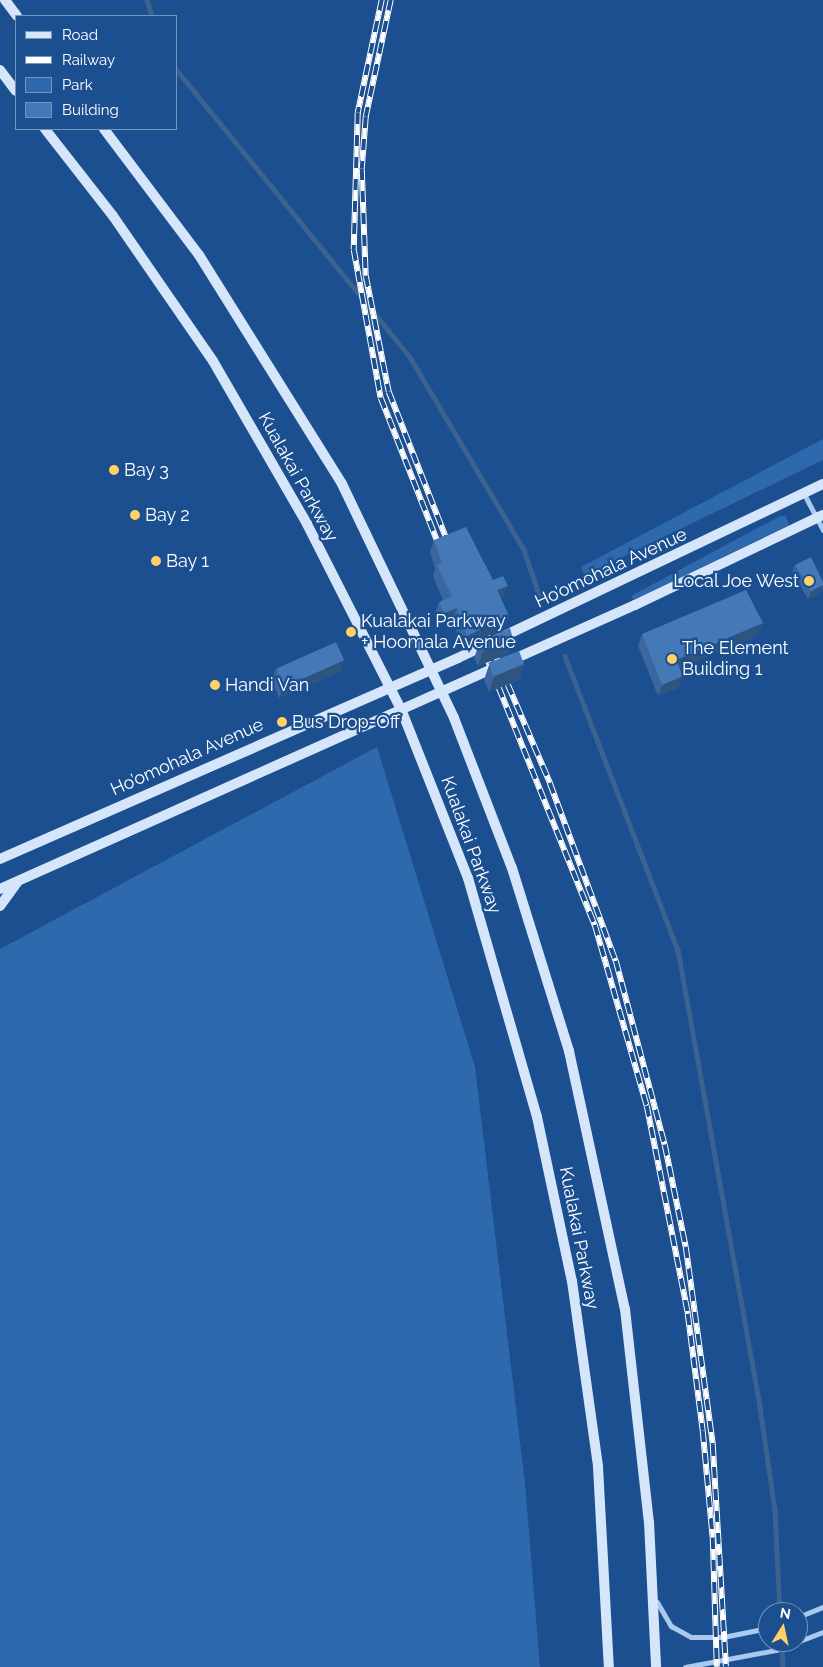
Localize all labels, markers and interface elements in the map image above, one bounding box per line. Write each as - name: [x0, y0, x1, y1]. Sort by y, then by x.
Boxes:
- legend: [15, 15, 178, 130]
- text: Road: [62, 26, 98, 44]
- text: Railway: [62, 51, 115, 69]
- text: Park: [62, 76, 93, 94]
- text: Building: [62, 101, 119, 119]
- street label: Kualakai Parkway: [253, 408, 343, 546]
- place label: Bay 3: [124, 459, 169, 481]
- marker: Bay 3: [108, 464, 120, 476]
- place label: Bay 2: [145, 504, 190, 526]
- marker: Bay 2: [129, 509, 141, 521]
- street label: Ho’omohala Avenue: [531, 523, 691, 613]
- place label: Bay 1: [166, 550, 210, 572]
- marker: Bay 1: [150, 555, 162, 567]
- place label: Local Joe West: [672, 570, 799, 592]
- marker: Local Joe West: [803, 575, 815, 587]
- place label: Kualakai Parkway + Hoomala Avenue: [361, 611, 516, 654]
- marker: Kualakai Parkway + Hoomala Avenue: [345, 626, 357, 638]
- place label: The Element Building 1: [682, 638, 789, 681]
- marker: The Element Building 1: [666, 653, 678, 665]
- place label: Handi Van: [225, 674, 310, 696]
- marker: Handi Van: [209, 679, 221, 691]
- place label: Bus Drop-Off: [292, 711, 400, 733]
- street label: Ho’omohala Avenue: [107, 713, 267, 801]
- marker: Bus Drop-Off: [276, 716, 288, 728]
- street label: Kualakai Parkway: [436, 773, 506, 917]
- street label: Kualakai Parkway: [555, 1165, 603, 1311]
- north arrow: [758, 1602, 808, 1652]
- text: N: [779, 1604, 792, 1622]

